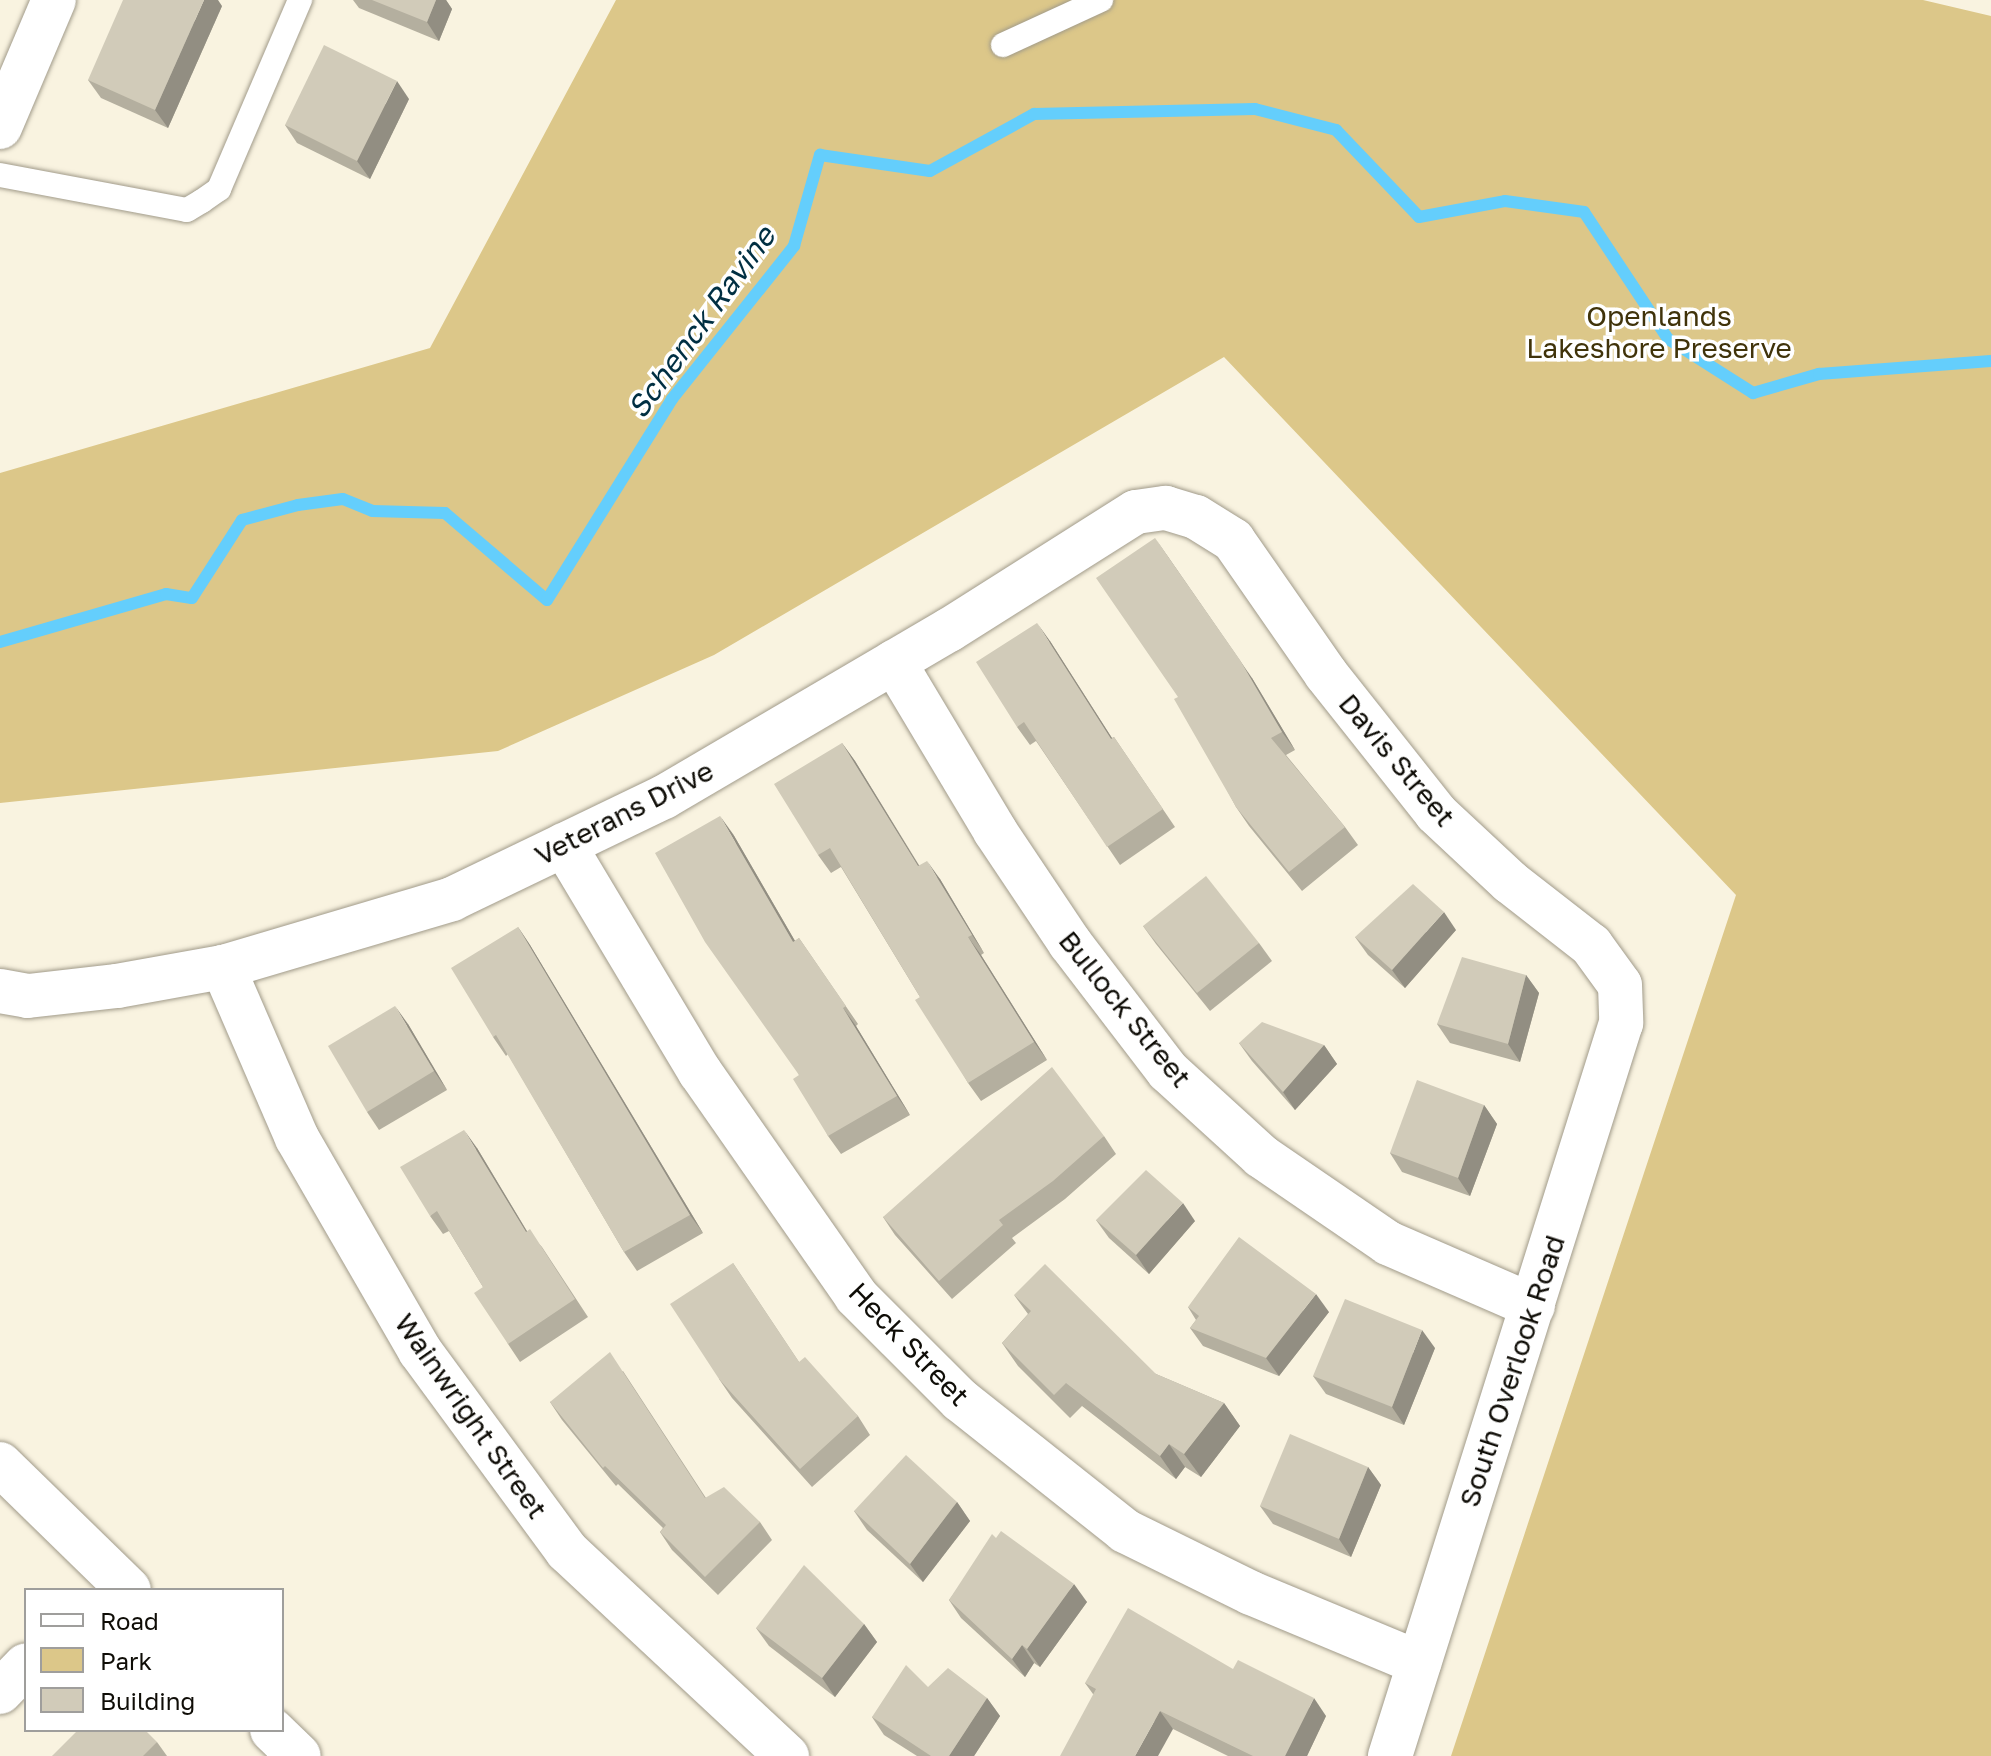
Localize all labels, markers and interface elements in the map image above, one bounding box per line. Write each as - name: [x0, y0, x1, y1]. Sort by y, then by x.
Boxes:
- water label: Schenck Ravine: [619, 219, 783, 425]
- park label: Openlands Lakeshore Preserve: [1526, 299, 1792, 365]
- street label: Davis Street: [1332, 687, 1462, 833]
- street label: Veterans Drive: [529, 754, 719, 872]
- street label: Bullock Street: [1052, 924, 1198, 1094]
- street label: South Overlook Road: [1452, 1231, 1572, 1511]
- street label: Heck Street: [842, 1275, 976, 1413]
- street label: Wainwright Street: [388, 1307, 554, 1525]
- legend: [24, 1588, 284, 1732]
- text: Road: [100, 1606, 159, 1635]
- text: Park: [100, 1646, 152, 1675]
- text: Building: [100, 1686, 195, 1715]

